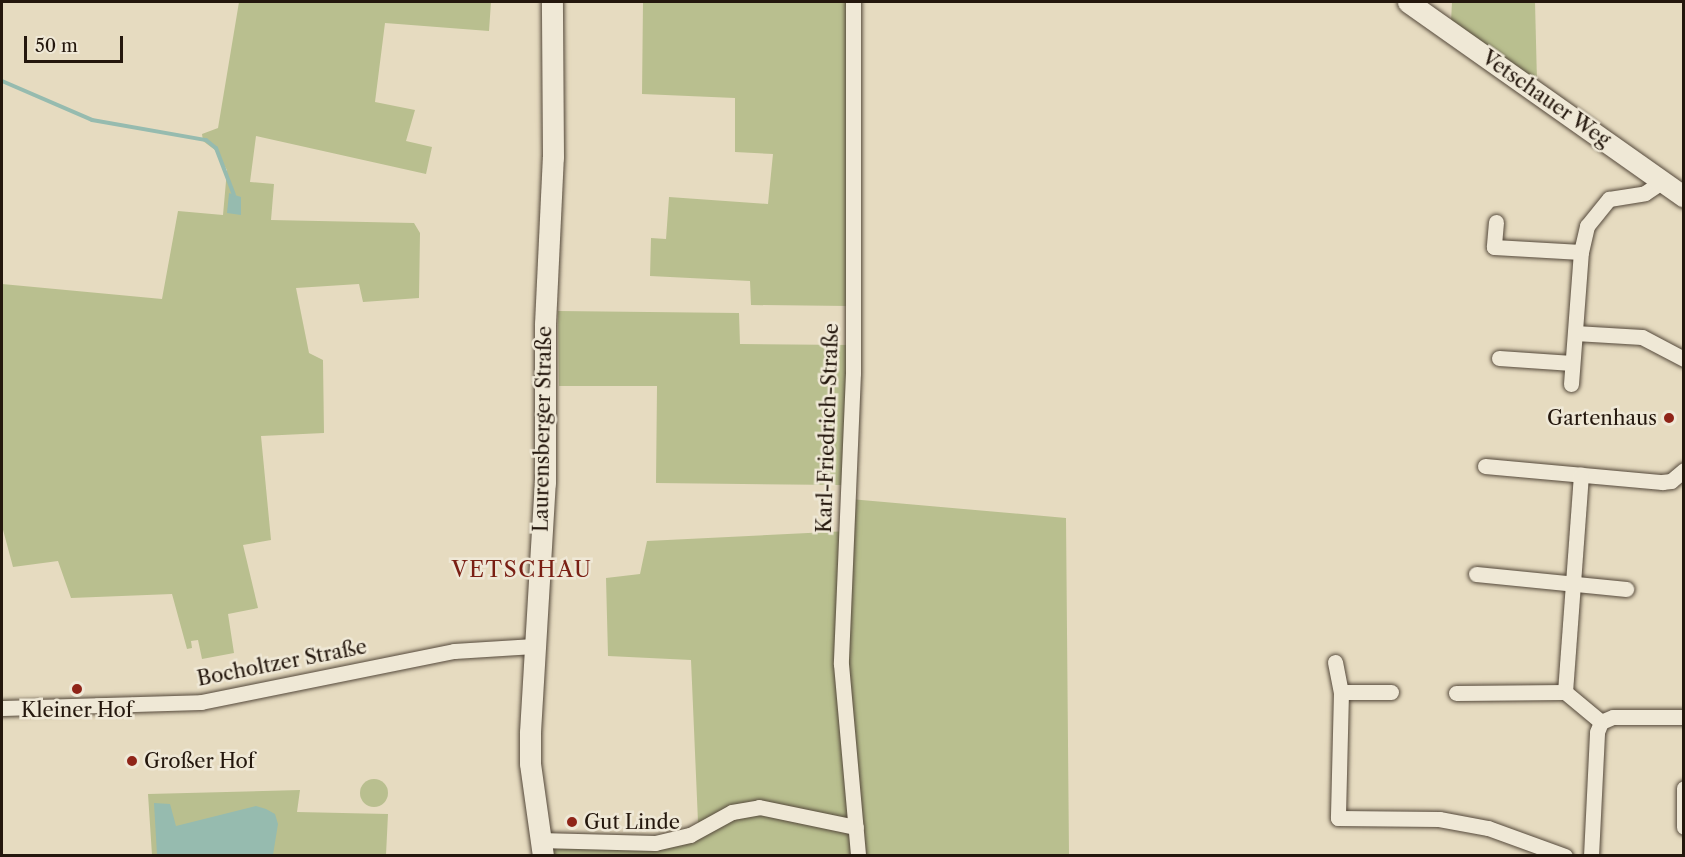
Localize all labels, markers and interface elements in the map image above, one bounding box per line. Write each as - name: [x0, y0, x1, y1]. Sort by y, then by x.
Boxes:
- scale bar: [27, 24, 126, 62]
- text: 50 m: [35, 35, 78, 57]
- street label: Vetschauer Weg: [1477, 45, 1615, 153]
- street label: Karl-Friedrich-Straße: [812, 323, 844, 533]
- street label: Laurensberger Straße: [529, 326, 557, 532]
- place label: Gartenhaus: [1547, 406, 1657, 430]
- marker: Gartenhaus: [1662, 411, 1676, 425]
- district label: VETSCHAU: [452, 557, 592, 583]
- street label: Bocholtzer Straße: [195, 635, 369, 691]
- marker: Kleiner Hof: [70, 682, 84, 696]
- place label: Kleiner Hof: [21, 698, 133, 722]
- place label: Großer Hof: [144, 749, 255, 773]
- marker: Großer Hof: [125, 754, 139, 768]
- place label: Gut Linde: [584, 810, 680, 834]
- marker: Gut Linde: [565, 815, 579, 829]

